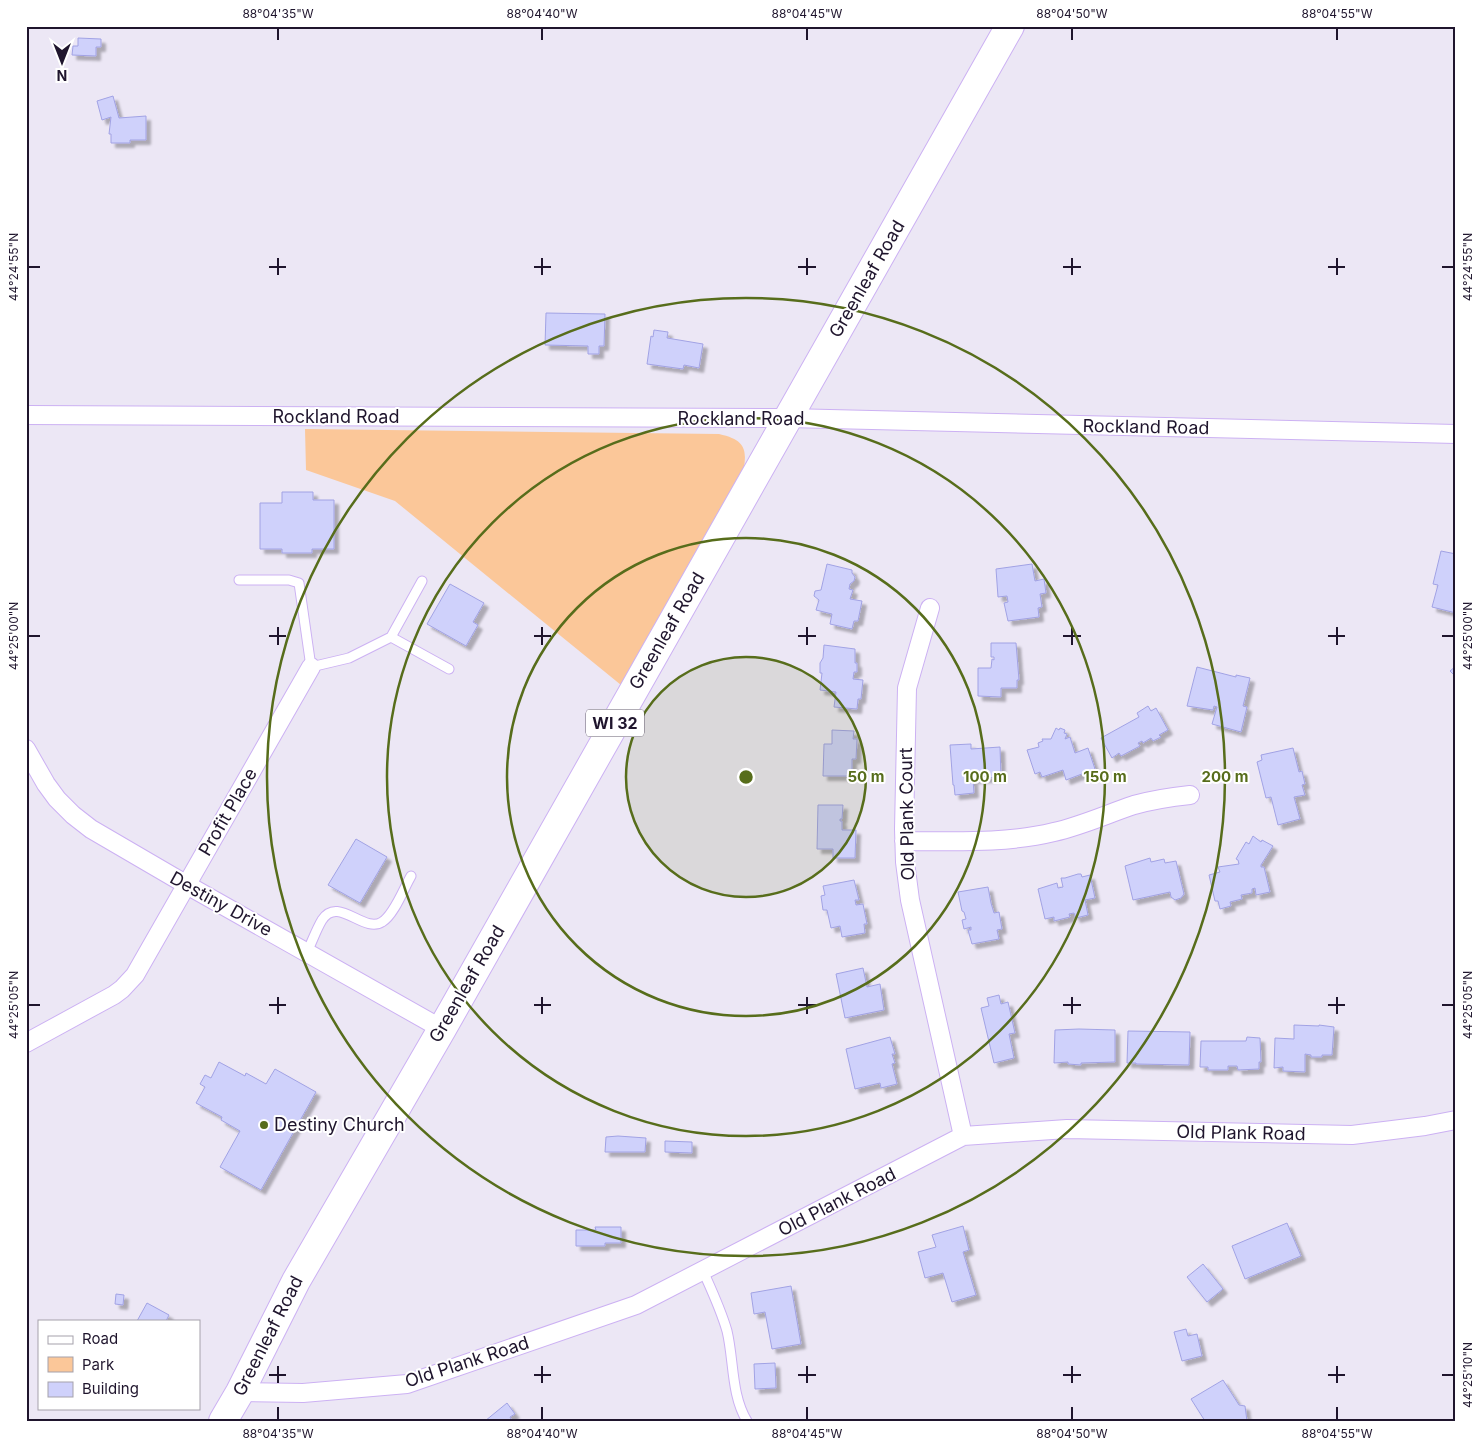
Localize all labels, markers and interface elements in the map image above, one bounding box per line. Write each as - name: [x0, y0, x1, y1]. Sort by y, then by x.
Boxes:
- text: 88°04'35"W: [242, 6, 314, 21]
- text: 88°04'40"W: [506, 6, 578, 21]
- text: 88°04'45"W: [772, 6, 843, 21]
- text: 88°04'50"W: [1036, 6, 1108, 21]
- text: 88°04'55"W: [1301, 6, 1373, 21]
- north arrow: [38, 38, 88, 88]
- text: N: [57, 67, 67, 84]
- street label: Greenleaf Road: [825, 216, 909, 341]
- text: 44°24'55"N: [6, 233, 21, 301]
- text: 44°24'55"N: [1460, 233, 1475, 301]
- street label: Rockland Road: [273, 406, 399, 427]
- street label: Rockland Road: [678, 408, 804, 429]
- street label: Rockland Road: [1082, 415, 1210, 438]
- street label: Greenleaf Road: [625, 568, 709, 693]
- text: 44°25'00"N: [6, 602, 21, 670]
- text: 44°25'00"N: [1460, 602, 1475, 670]
- road number: WI 32: [586, 710, 644, 736]
- street label: Old Plank Court: [895, 747, 918, 881]
- street label: Profit Place: [194, 764, 261, 859]
- text: 50 m: [848, 767, 884, 786]
- text: 100 m: [963, 767, 1007, 786]
- text: 150 m: [1083, 767, 1127, 786]
- text: 200 m: [1202, 767, 1248, 786]
- centre of rings: [737, 768, 755, 786]
- street label: Destiny Drive: [167, 867, 276, 940]
- street label: Greenleaf Road: [425, 921, 509, 1046]
- text: 44°25'05"N: [6, 971, 21, 1039]
- text: 44°25'05"N: [1460, 971, 1475, 1039]
- place label: Destiny Church: [274, 1114, 405, 1135]
- marker: Destiny Church: [258, 1119, 270, 1131]
- street label: Old Plank Road: [1176, 1121, 1306, 1144]
- street label: Old Plank Road: [774, 1163, 899, 1240]
- street label: Greenleaf Road: [228, 1272, 307, 1399]
- legend: [38, 1320, 200, 1410]
- text: Road: [82, 1329, 118, 1348]
- street label: Old Plank Road: [402, 1332, 532, 1391]
- text: 44°25'10"N: [1460, 1342, 1475, 1408]
- text: Park: [82, 1355, 115, 1374]
- text: Building: [82, 1379, 139, 1398]
- text: 88°04'35"W: [242, 1426, 314, 1441]
- text: 88°04'40"W: [506, 1426, 578, 1441]
- text: 88°04'45"W: [772, 1426, 843, 1441]
- text: 88°04'50"W: [1036, 1426, 1108, 1441]
- text: 88°04'55"W: [1301, 1426, 1373, 1441]

